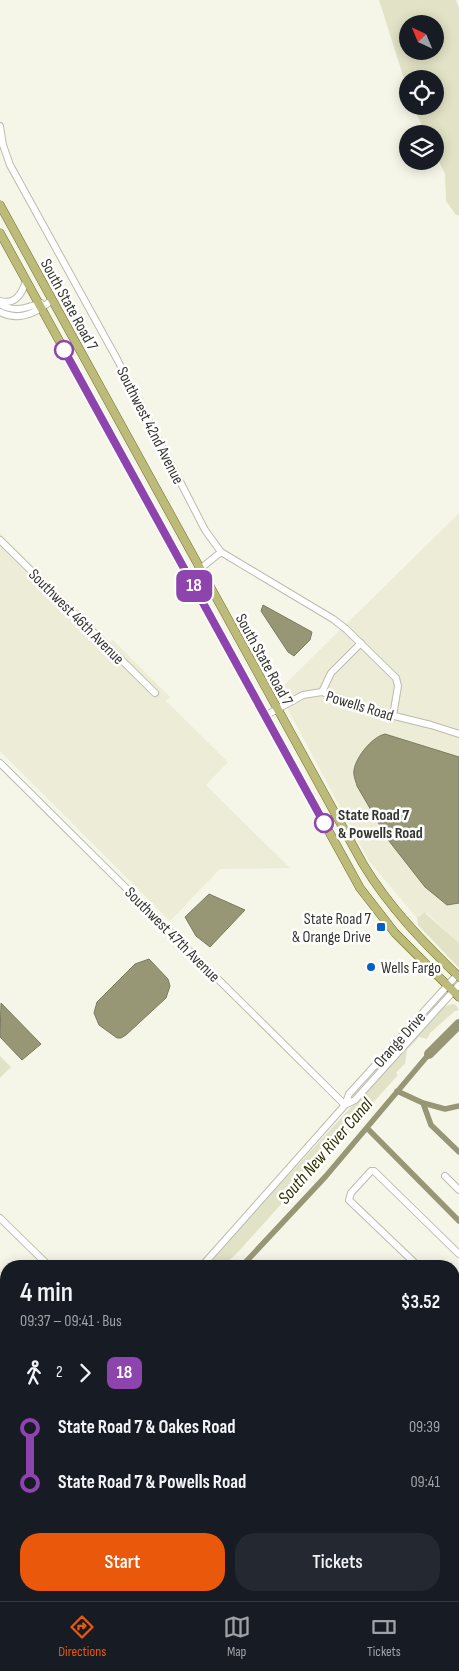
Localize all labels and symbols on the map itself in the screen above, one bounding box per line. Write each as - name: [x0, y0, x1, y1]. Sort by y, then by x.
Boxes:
- north arrow: [399, 15, 444, 60]
- street label: South State Road 7: [36, 256, 102, 354]
- unlabelled marker: [54, 340, 74, 360]
- street label: Southwest 42nd Avenue: [112, 364, 187, 487]
- street label: Southwest 46th Avenue: [24, 565, 128, 669]
- line badge: 18: [172, 570, 216, 602]
- street label: South State Road 7: [231, 611, 297, 709]
- street label: Powells Road: [324, 687, 396, 726]
- place label: State Road 7 & Powells Road: [338, 806, 423, 843]
- marker: State Road 7 & Powells Road: [314, 813, 334, 833]
- street label: Southwest 47th Avenue: [120, 883, 224, 987]
- place label: State Road 7 & Orange Drive: [292, 910, 372, 947]
- marker: State Road 7 & Orange Drive: [375, 921, 387, 933]
- place label: Wells Fargo: [381, 959, 441, 978]
- marker: Wells Fargo: [365, 961, 377, 973]
- street label: Orange Drive: [370, 1008, 430, 1072]
- water label: South New River Canal: [274, 1094, 378, 1209]

